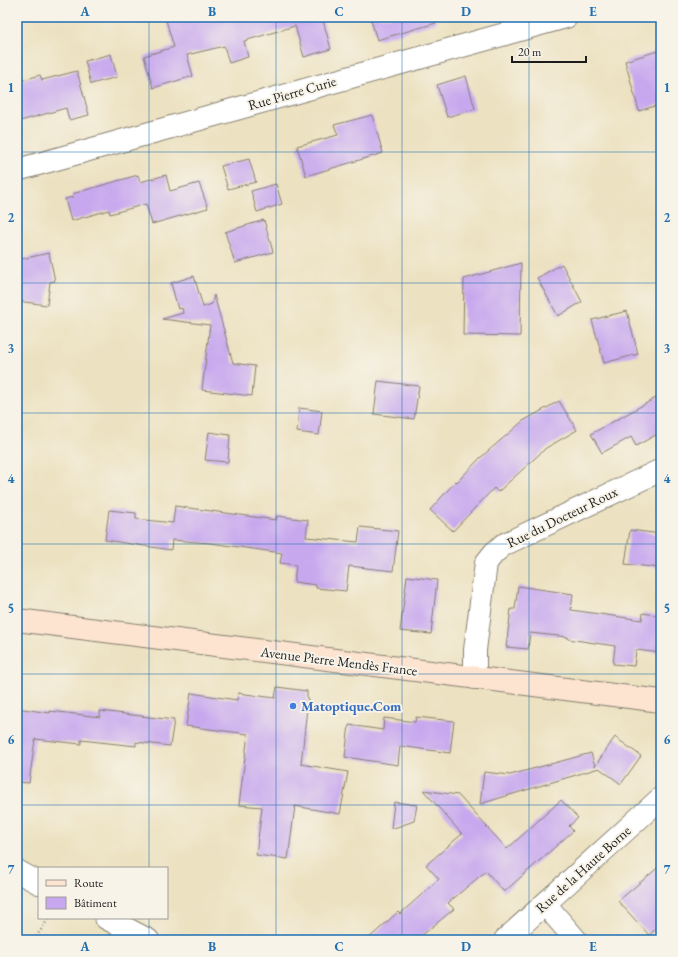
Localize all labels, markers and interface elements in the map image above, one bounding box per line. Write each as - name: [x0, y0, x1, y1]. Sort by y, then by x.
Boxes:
- text: A: [79, 3, 90, 20]
- text: B: [208, 3, 216, 20]
- text: C: [334, 3, 344, 20]
- text: D: [461, 3, 471, 20]
- text: E: [589, 3, 597, 20]
- scale bar: [512, 38, 586, 64]
- text: 20 m: [518, 44, 542, 60]
- street label: Rue Pierre Curie: [246, 72, 339, 114]
- text: 1: [8, 79, 15, 96]
- text: 1: [664, 79, 671, 96]
- text: 2: [8, 209, 15, 226]
- text: 2: [664, 209, 671, 226]
- text: 3: [8, 340, 15, 357]
- text: 3: [664, 340, 671, 357]
- text: 4: [8, 470, 15, 487]
- text: 4: [664, 470, 671, 487]
- street label: Rue du Docteur Roux: [504, 482, 620, 552]
- text: 5: [8, 600, 14, 617]
- text: 5: [664, 600, 670, 617]
- street label: Avenue Pierre Mendès France: [259, 642, 419, 680]
- place label: Matoptique.Com: [301, 697, 402, 715]
- marker: Matoptique.Com: [288, 701, 298, 711]
- text: 6: [8, 731, 15, 748]
- text: 6: [664, 731, 671, 748]
- street label: Rue de la Haute Borne: [532, 821, 635, 917]
- text: 7: [8, 861, 15, 878]
- text: 7: [664, 861, 671, 878]
- legend: [38, 867, 168, 919]
- text: Route: [74, 875, 104, 891]
- text: Bâtiment: [74, 895, 117, 911]
- text: A: [79, 938, 90, 955]
- text: B: [208, 938, 216, 955]
- text: C: [334, 938, 344, 955]
- text: D: [461, 938, 471, 955]
- text: E: [589, 938, 597, 955]

